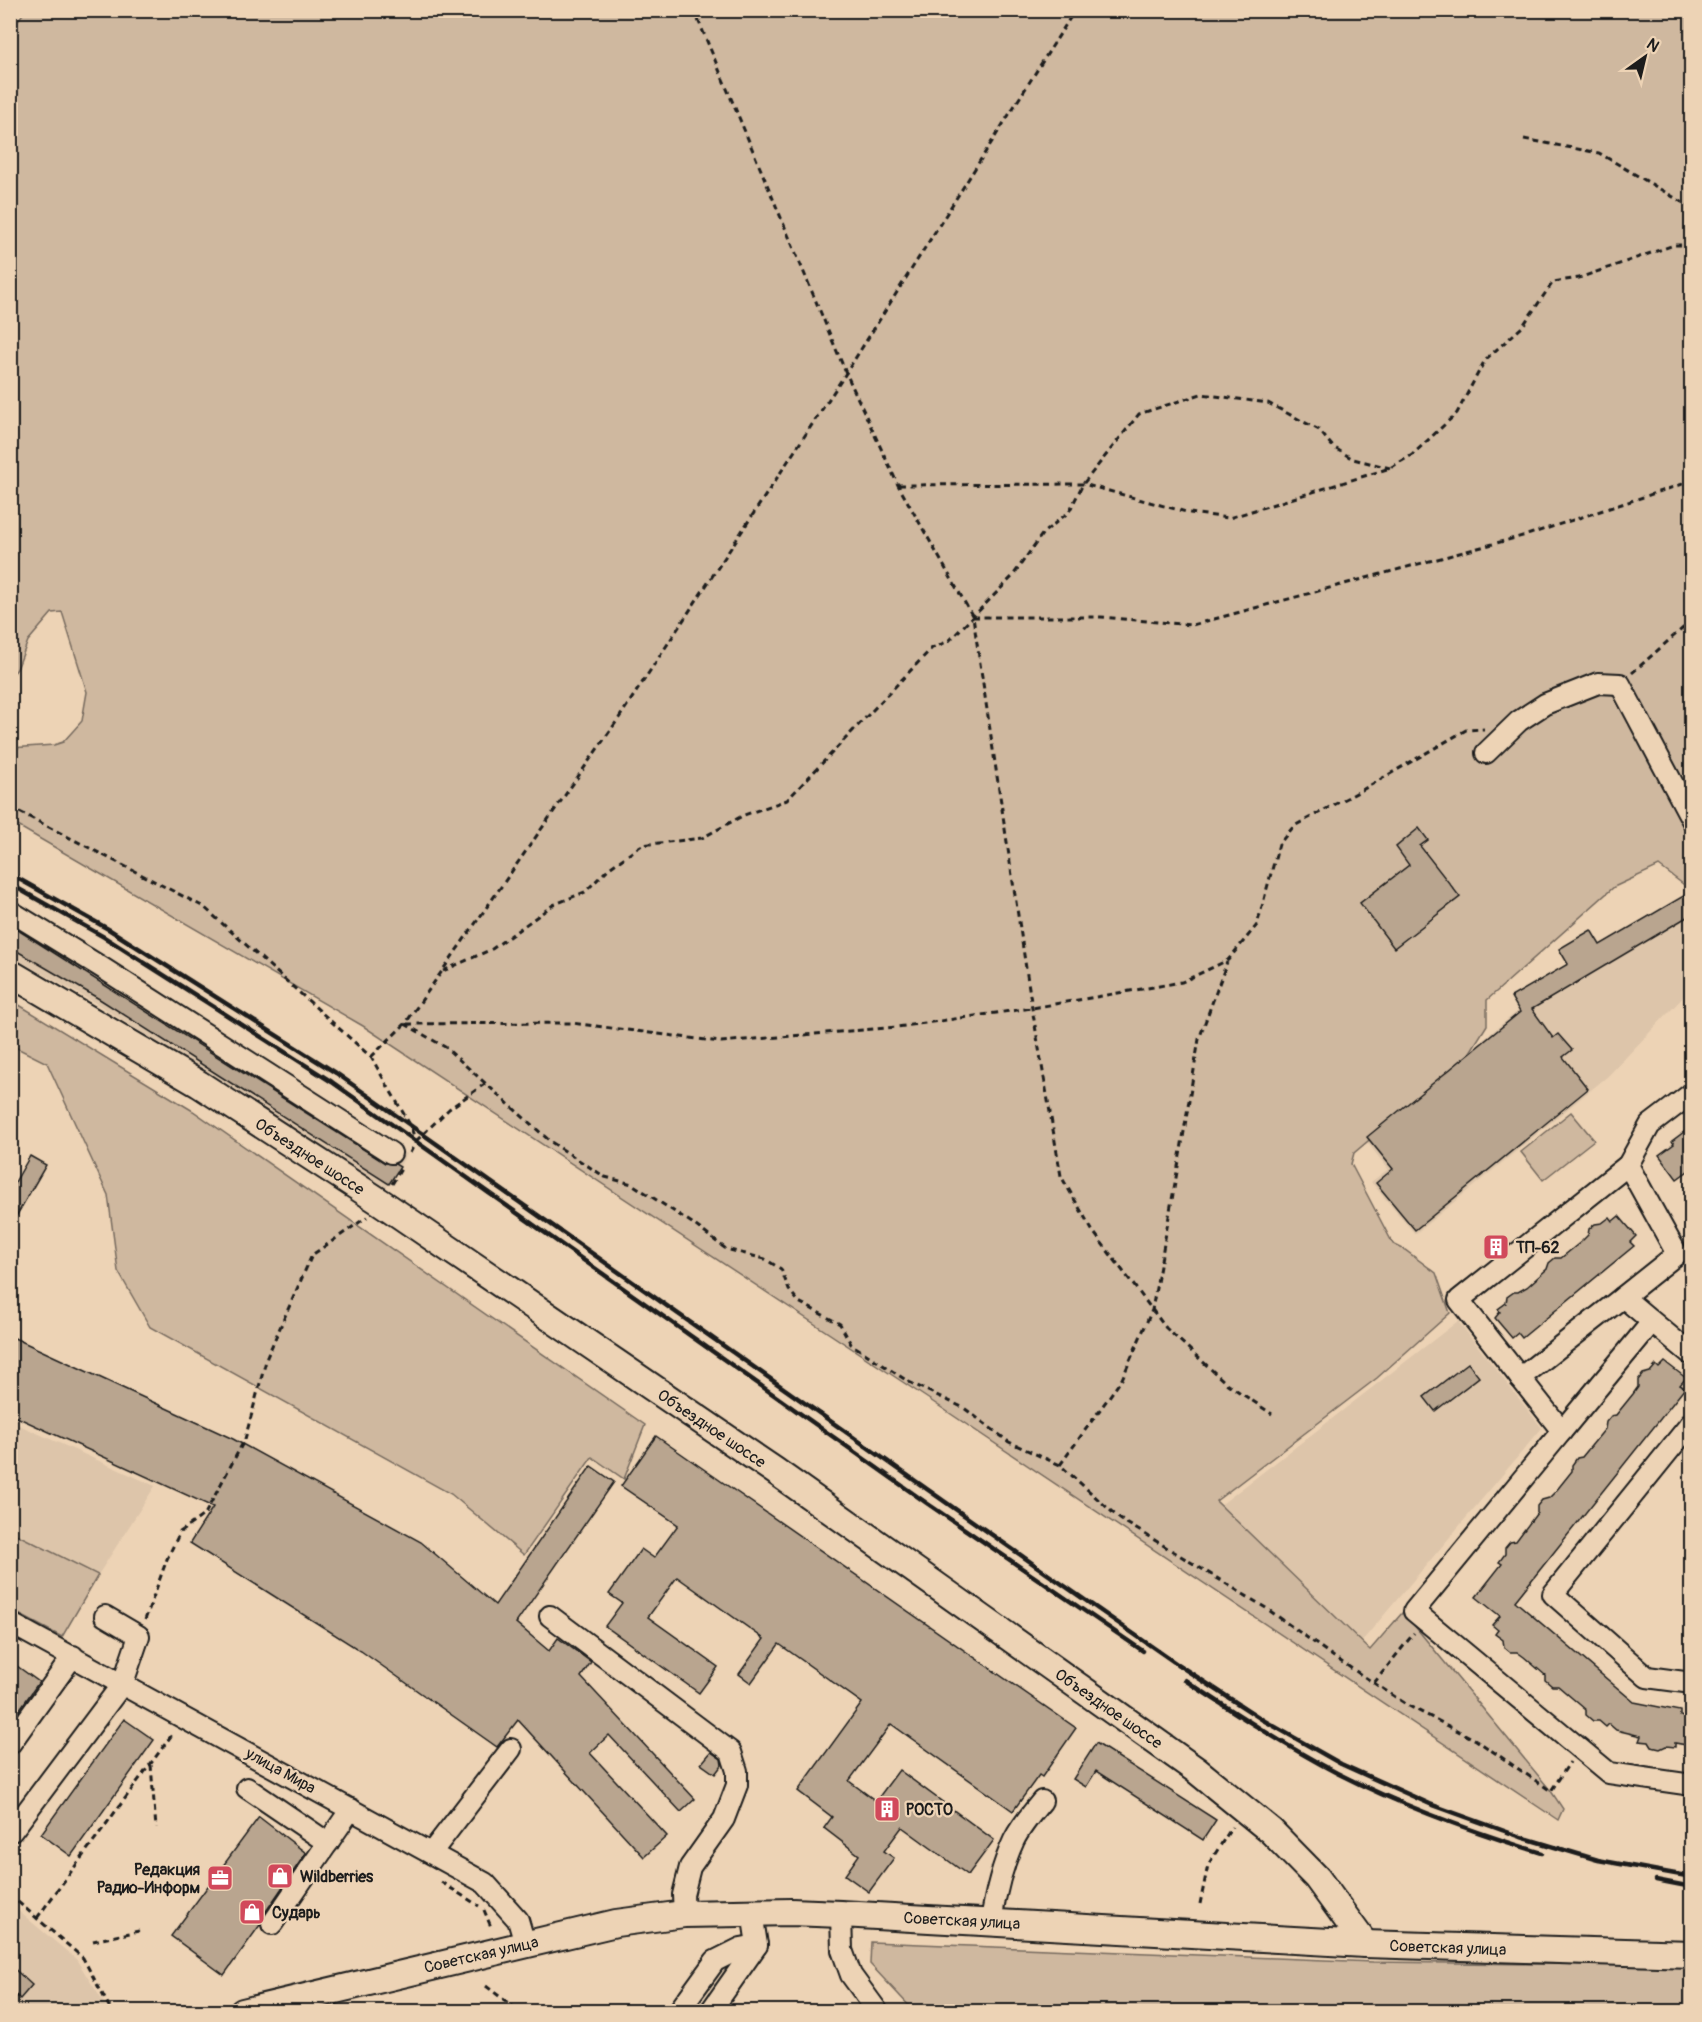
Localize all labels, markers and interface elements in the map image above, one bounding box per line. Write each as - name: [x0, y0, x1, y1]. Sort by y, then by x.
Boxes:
- north arrow: [1615, 27, 1675, 87]
- text: N: [1643, 34, 1663, 57]
- street label: Объездное шоссе: [251, 1114, 368, 1200]
- building icon: ТП-62: [1481, 1232, 1511, 1262]
- place label: ТП-62: [1515, 1238, 1560, 1258]
- street label: Объездное шоссе: [653, 1385, 770, 1473]
- street label: Объездное шоссе: [1051, 1664, 1166, 1753]
- street label: улица Мира: [241, 1743, 319, 1798]
- building icon: РОСТО: [872, 1794, 902, 1824]
- place label: РОСТО: [906, 1800, 953, 1820]
- place label: Редакция Радио-Информ: [97, 1860, 200, 1898]
- shop icon: Wildberries: [265, 1861, 295, 1891]
- office icon: Редакция Радио-Информ: [205, 1863, 235, 1893]
- place label: Wildberries: [300, 1867, 374, 1887]
- shop icon: Сударь: [237, 1897, 267, 1927]
- place label: Сударь: [272, 1903, 321, 1923]
- street label: Советская улица: [903, 1908, 1021, 1934]
- street label: Советская улица: [422, 1932, 540, 1978]
- street label: Советская улица: [1389, 1936, 1507, 1960]

